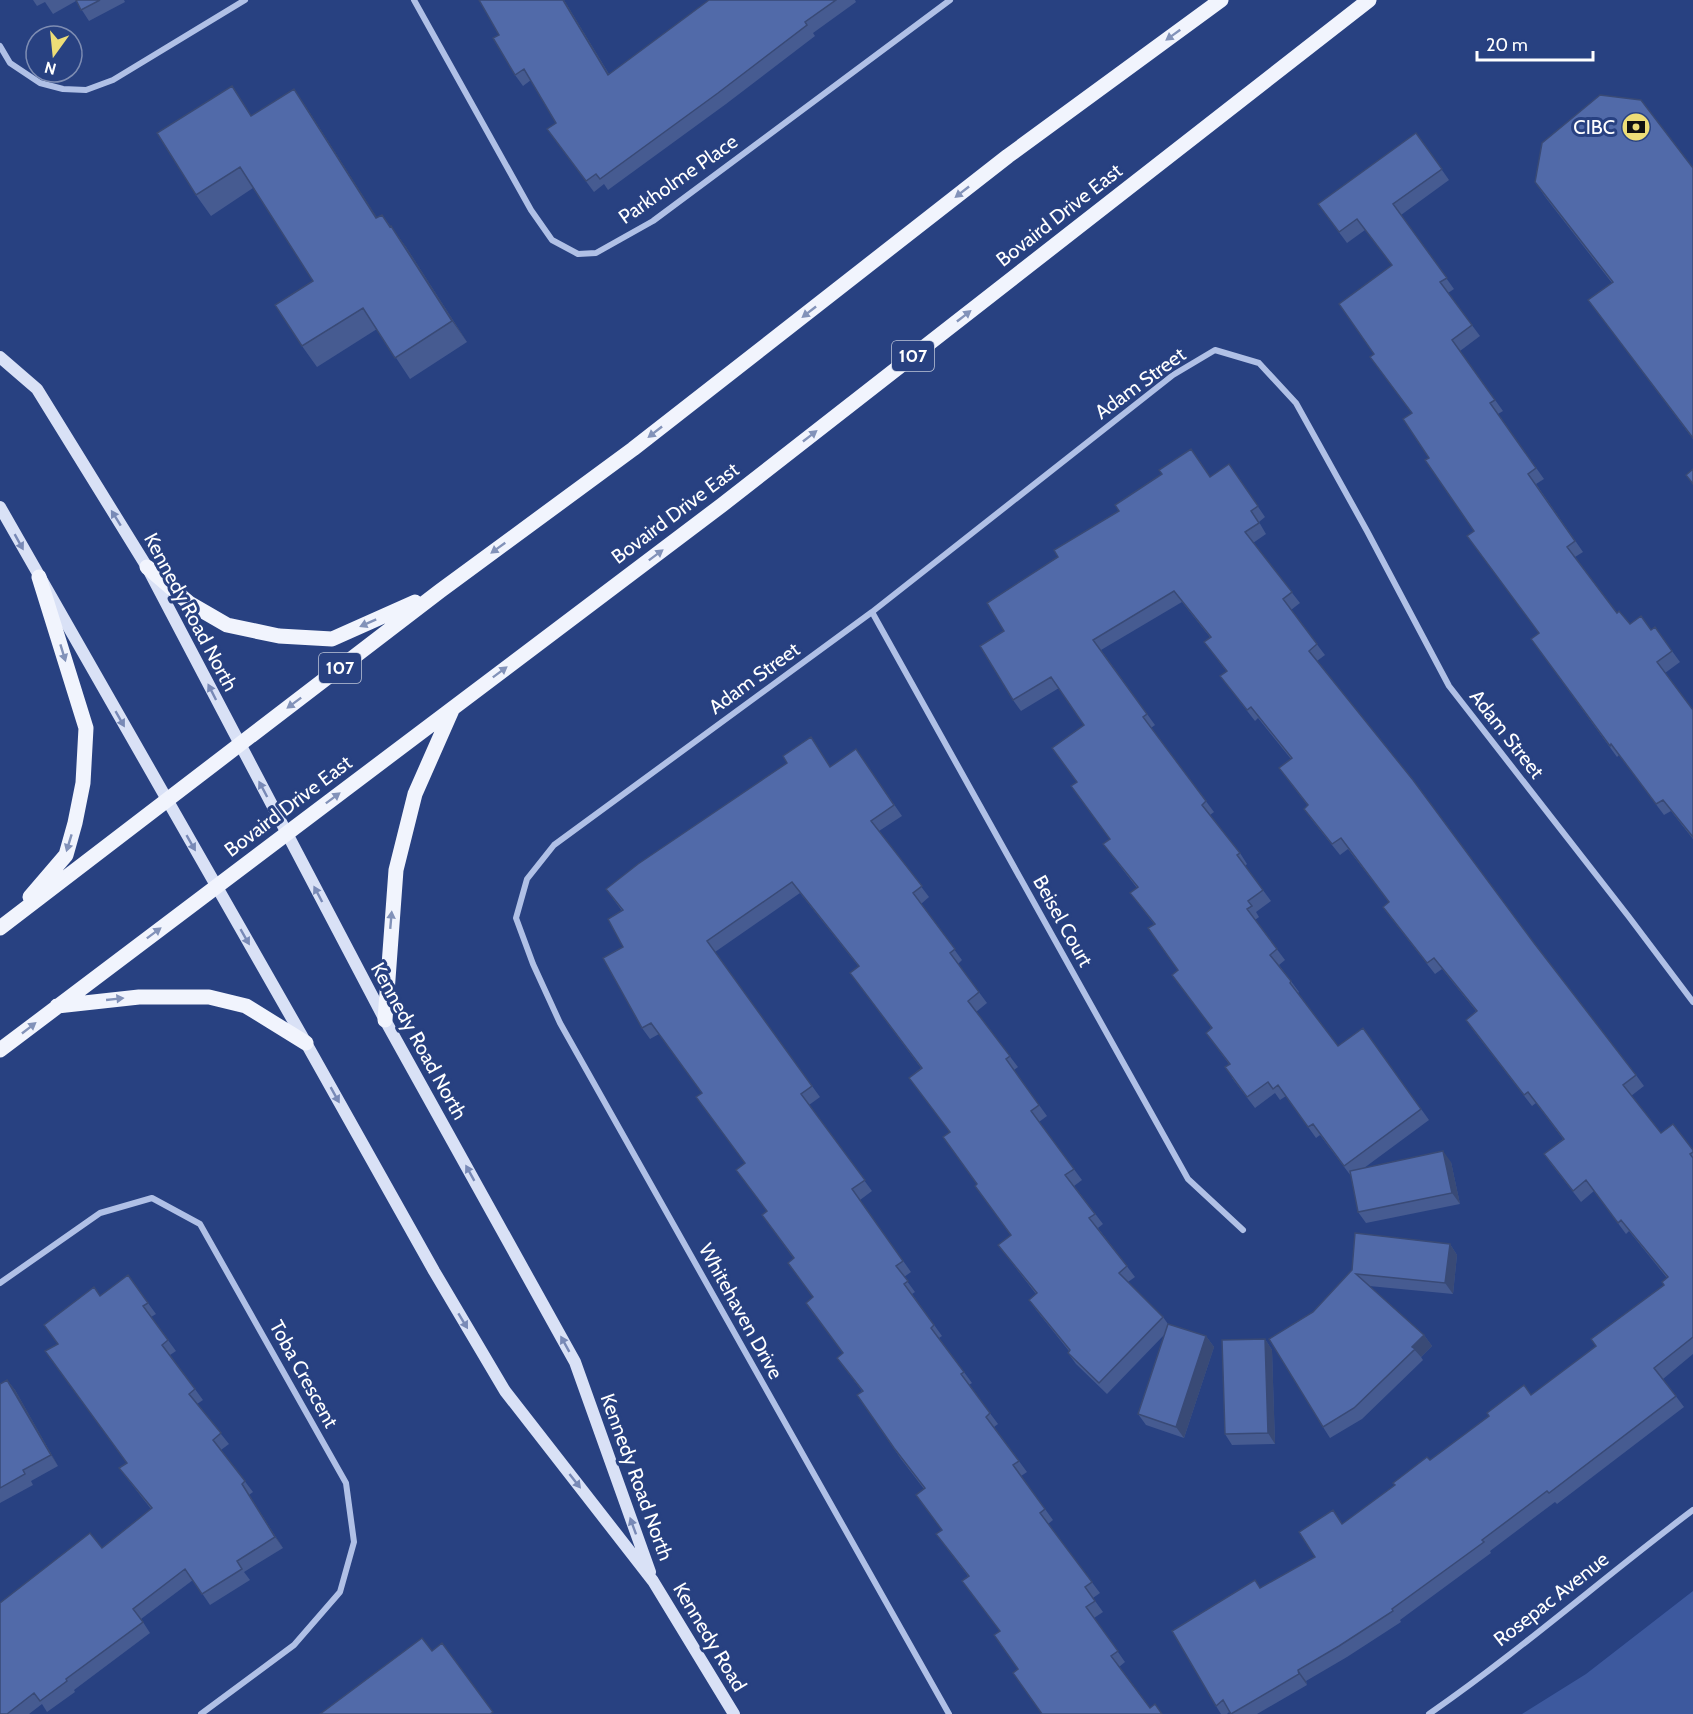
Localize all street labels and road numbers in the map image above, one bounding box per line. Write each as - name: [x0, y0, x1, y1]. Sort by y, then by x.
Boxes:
- street label: Parkholme Place: [614, 129, 742, 229]
- street label: Bovaird Drive East: [991, 158, 1127, 272]
- road number: 107: [892, 341, 934, 371]
- street label: Adam Street: [1090, 342, 1190, 424]
- street label: Bovaird Drive East: [607, 457, 744, 569]
- street label: Kennedy Road North: [139, 529, 243, 695]
- street label: Adam Street: [704, 637, 804, 719]
- road number: 107: [319, 653, 361, 683]
- street label: Adam Street: [1465, 685, 1549, 783]
- street label: Bovaird Drive East: [220, 750, 357, 862]
- street label: Beisel Court: [1028, 871, 1098, 971]
- street label: Kennedy Road North: [366, 958, 472, 1124]
- street label: Whitehaven Drive: [694, 1239, 788, 1383]
- street label: Toba Crescent: [265, 1316, 343, 1432]
- street label: Kennedy Road North: [596, 1390, 678, 1564]
- street label: Rosepac Avenue: [1489, 1547, 1613, 1651]
- street label: Kennedy Road: [668, 1578, 752, 1696]

